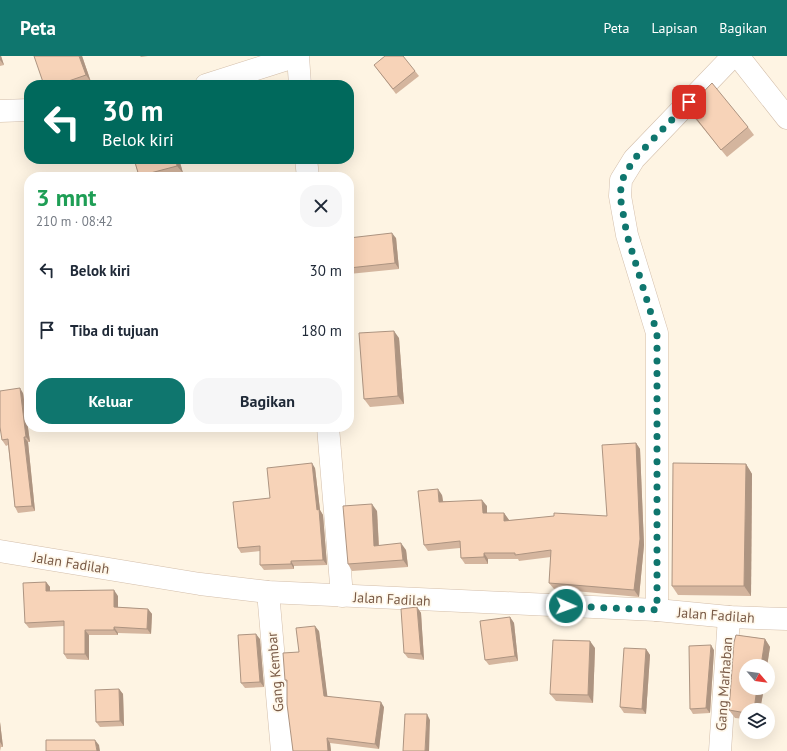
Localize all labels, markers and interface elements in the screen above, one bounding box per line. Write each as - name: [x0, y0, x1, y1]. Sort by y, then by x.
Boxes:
- text: Peta: [20, 16, 56, 40]
- text: Peta: [603, 19, 630, 37]
- text: Lapisan: [652, 19, 697, 37]
- text: Bagikan: [719, 19, 767, 37]
- pin: [672, 85, 706, 119]
- icon: arrive: [678, 91, 700, 113]
- text: 30 m: [102, 92, 163, 129]
- icon: left: [36, 96, 88, 148]
- text: Belok kiri: [102, 128, 174, 151]
- text: 3 mnt: [36, 182, 96, 213]
- button: close: [300, 185, 342, 227]
- text: 210 m · 08:42: [36, 213, 113, 230]
- icon: left: [36, 259, 58, 281]
- text: Belok kiri: [70, 261, 130, 280]
- text: 30 m: [309, 261, 342, 280]
- icon: arrive: [36, 319, 58, 341]
- text: Tiba di tujuan: [70, 321, 159, 340]
- text: 180 m: [301, 321, 342, 340]
- button: Keluar: [36, 378, 185, 424]
- button: Bagikan: [193, 378, 342, 424]
- street label: Jalan Fadilah: [30, 548, 111, 578]
- position arrow: [545, 585, 587, 627]
- street label: Jalan Fadilah: [352, 588, 431, 610]
- street label: Jalan Fadilah: [676, 603, 755, 627]
- street label: Gang Kembar: [263, 631, 287, 713]
- street label: Gang Marhaban: [712, 637, 736, 731]
- north arrow: [739, 659, 775, 695]
- map controls: [739, 659, 775, 739]
- button: layers: [739, 703, 775, 739]

